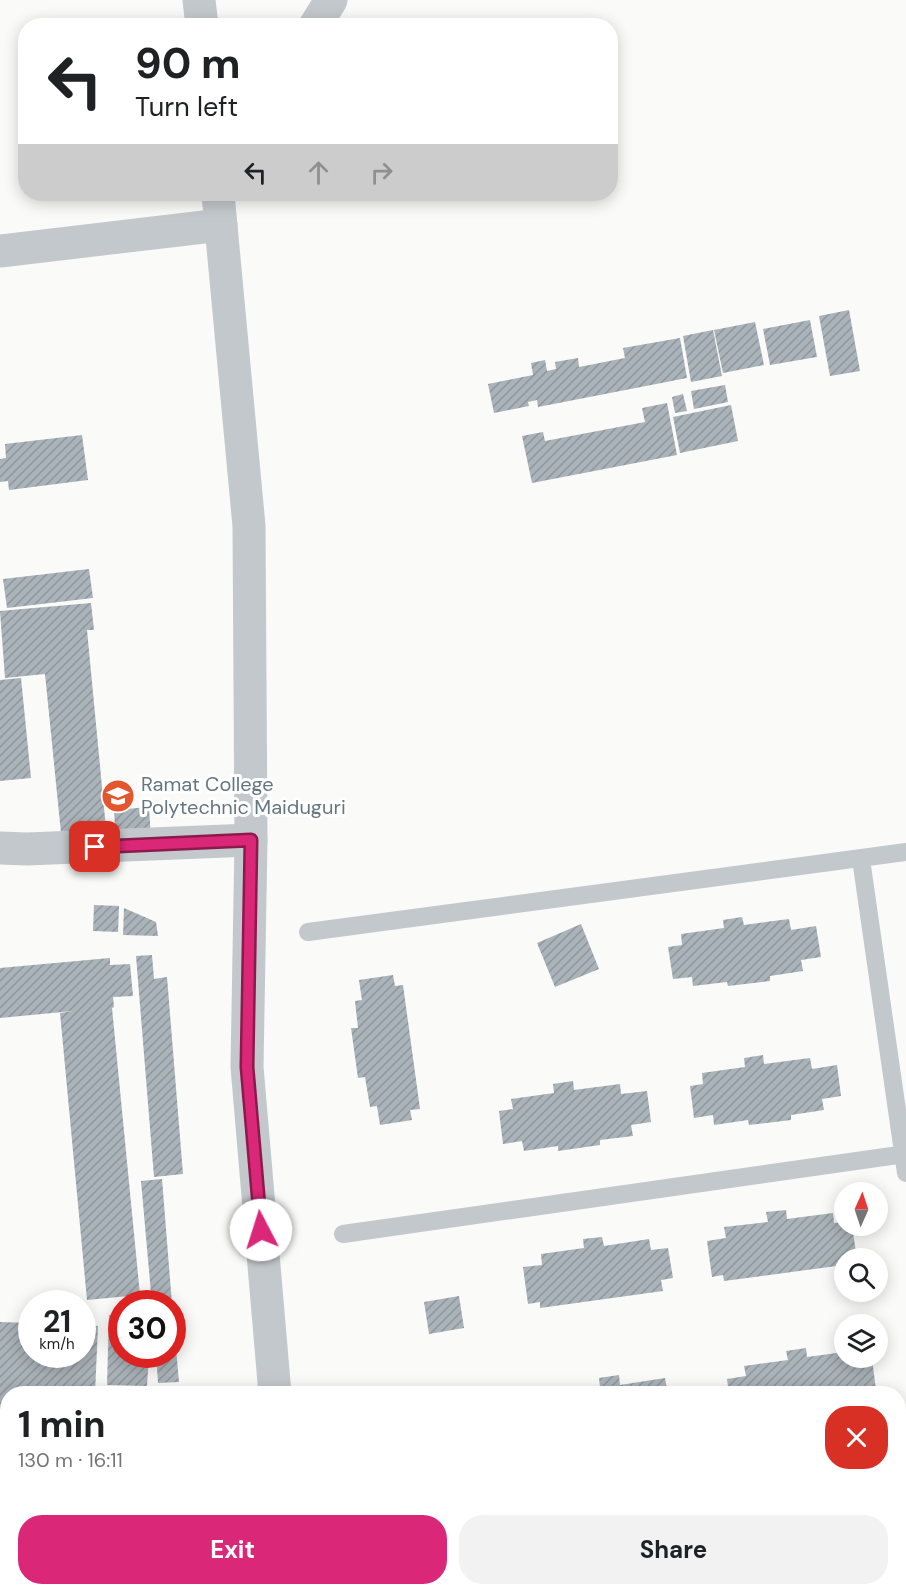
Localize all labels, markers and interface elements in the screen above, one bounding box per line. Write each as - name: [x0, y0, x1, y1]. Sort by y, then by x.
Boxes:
- text: 90 m: [135, 36, 241, 91]
- icon: left: [36, 42, 114, 120]
- text: Turn left: [135, 89, 238, 124]
- icon: left: [239, 156, 272, 189]
- icon: ahead: [302, 156, 335, 189]
- icon: right: [365, 156, 398, 189]
- place label: Ramat College Polytechnic Maiduguri: [141, 771, 346, 820]
- school or university icon: Ramat College Polytechnic Maiduguri: [100, 778, 136, 814]
- pin: [69, 821, 120, 872]
- icon: arrive: [78, 830, 111, 863]
- north arrow: [834, 1182, 888, 1236]
- map controls: [834, 1182, 888, 1368]
- position arrow: [229, 1198, 293, 1262]
- button: search: [834, 1248, 888, 1302]
- speed limit sign: 30: [108, 1290, 186, 1368]
- text: 21: [43, 1302, 71, 1341]
- button: layers: [834, 1314, 888, 1368]
- text: km/h: [39, 1334, 75, 1354]
- text: 1 min: [18, 1401, 106, 1448]
- button: close: [825, 1406, 888, 1469]
- text: 130 m · 16:11: [18, 1447, 123, 1473]
- button: Exit: [18, 1515, 447, 1584]
- button: Share: [459, 1515, 888, 1584]

